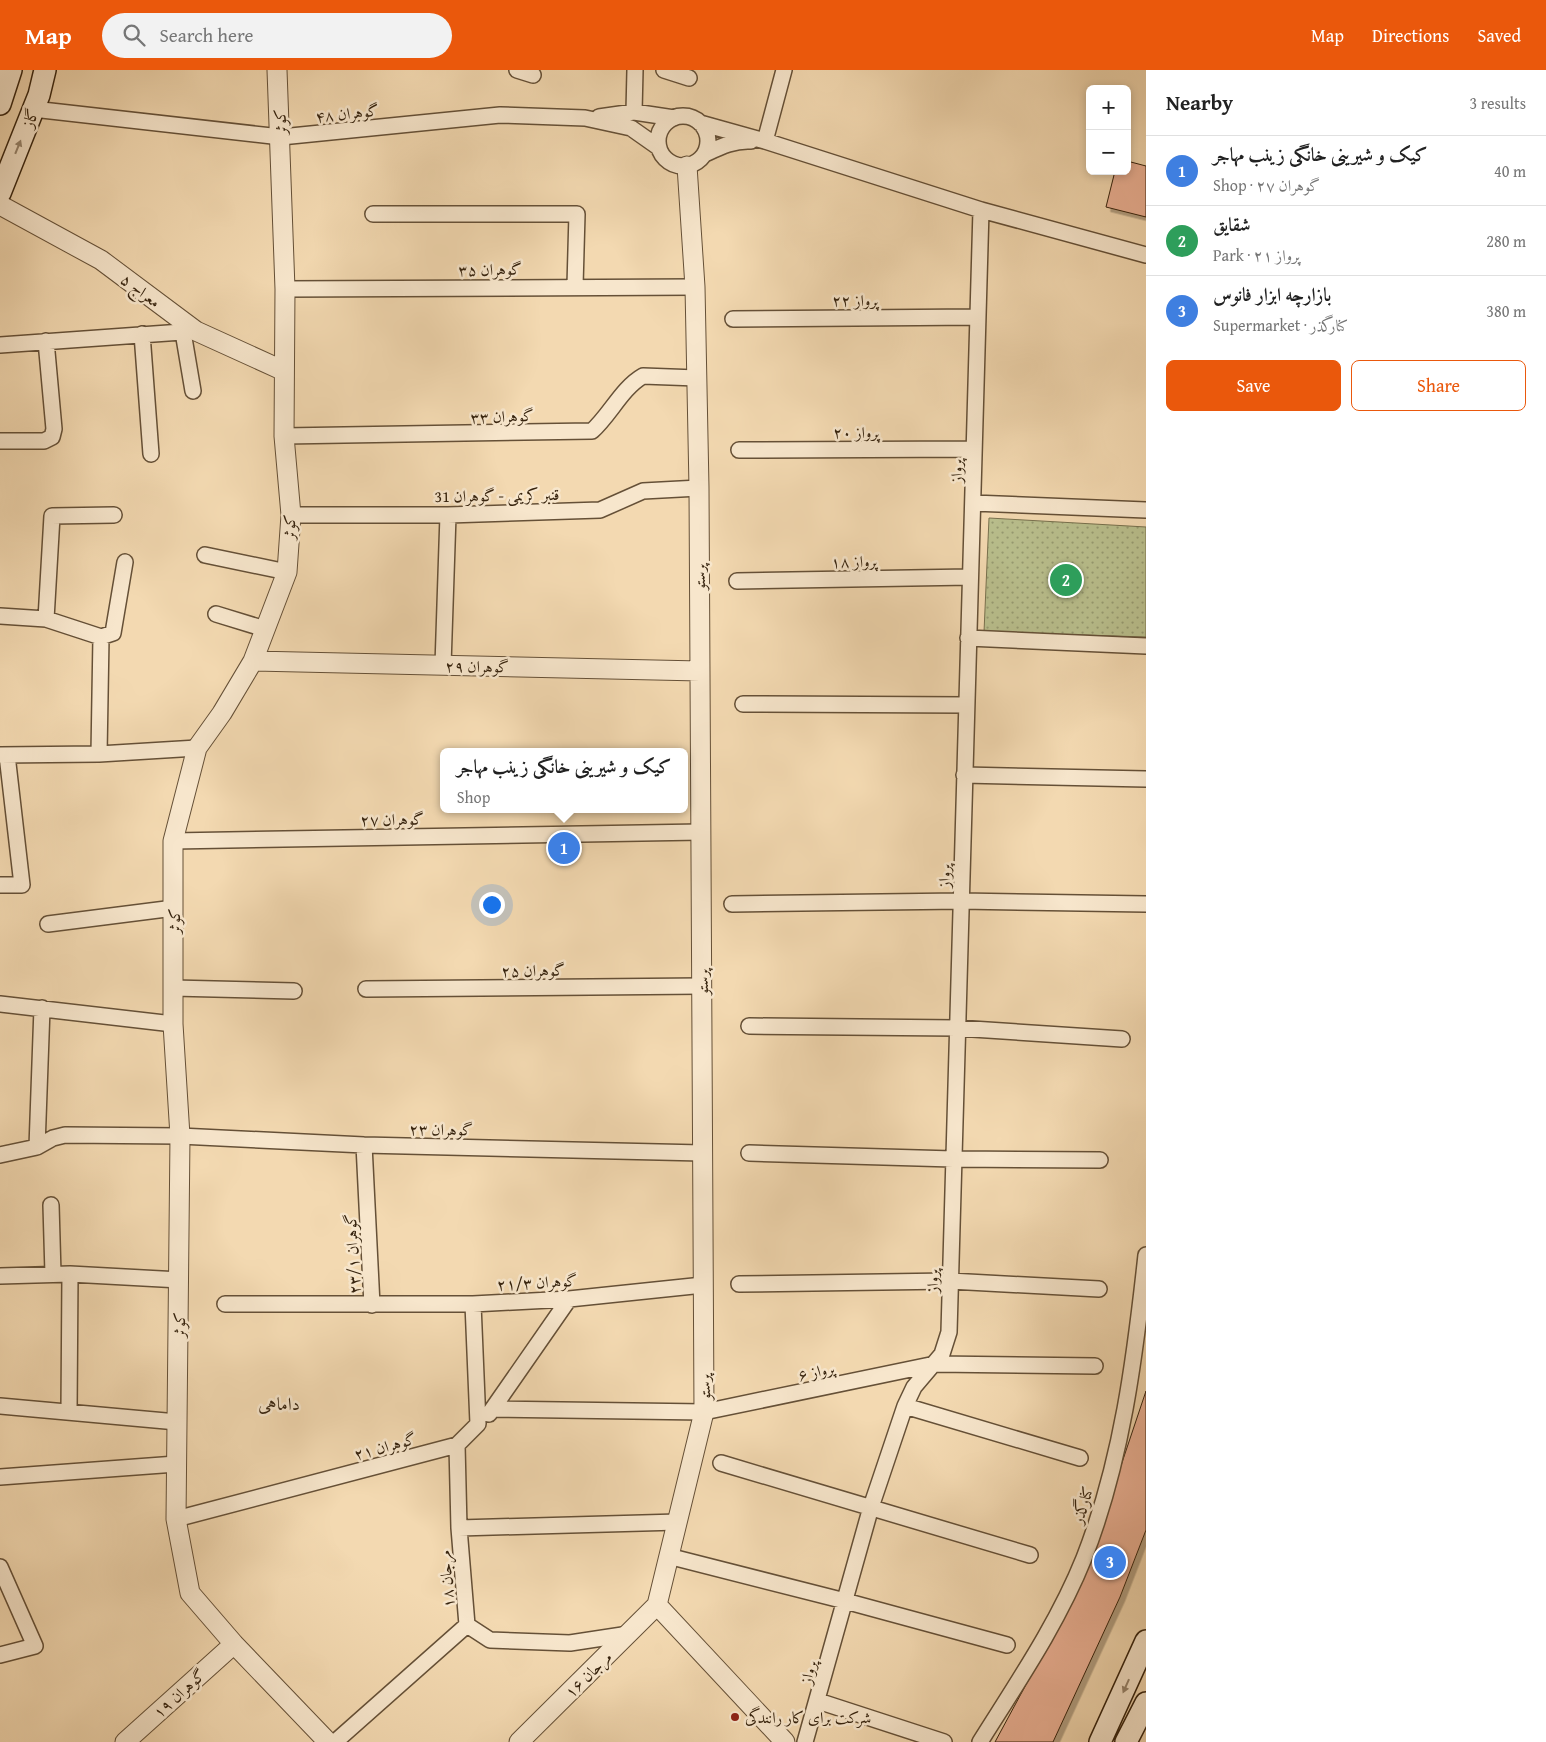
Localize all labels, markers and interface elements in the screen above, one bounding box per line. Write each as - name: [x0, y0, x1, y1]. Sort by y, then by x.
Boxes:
- search box: [102, 13, 452, 58]
- text: Map: [25, 18, 72, 53]
- icon: search: [120, 21, 148, 49]
- text: Search here: [160, 21, 253, 49]
- text: Map: [1311, 22, 1344, 49]
- text: Directions: [1372, 22, 1449, 49]
- text: Saved: [1477, 22, 1521, 49]
- map controls: [1086, 85, 1131, 175]
- button: +: [1086, 85, 1131, 130]
- text: Nearby: [1166, 87, 1233, 118]
- text: 3 results: [1469, 91, 1526, 115]
- street label: گوهران ۴۸: [314, 98, 380, 128]
- street label: گاز: [15, 105, 45, 133]
- street label: کوثر: [267, 109, 293, 137]
- button: −: [1086, 130, 1131, 175]
- one-way arrow: [14, 139, 22, 154]
- text: کیک و شیرینی خانگی زینب مهاجر: [1213, 140, 1428, 168]
- text: 1: [1178, 159, 1186, 183]
- text: 40 m: [1494, 159, 1526, 183]
- text: Shop · گوهران ۲۷: [1213, 173, 1320, 197]
- text: شقایق: [1213, 210, 1250, 238]
- text: 2: [1178, 229, 1186, 253]
- text: 280 m: [1486, 229, 1526, 253]
- text: Park · پرواز ۲۱: [1213, 243, 1300, 267]
- street label: گوهران ۳۵: [458, 256, 522, 282]
- street label: معراج ۵: [114, 267, 166, 315]
- text: بازارچه ابزار فانوس: [1213, 280, 1331, 308]
- street label: پرواز ۲۲: [832, 288, 880, 312]
- text: 3: [1178, 299, 1186, 323]
- text: 380 m: [1486, 299, 1526, 323]
- text: Supermarket · کنارگذر: [1213, 313, 1348, 337]
- button: Save: [1166, 360, 1341, 411]
- button: Share: [1351, 360, 1526, 411]
- street label: گوهران ۳۳: [470, 403, 534, 429]
- street label: پرواز ۲۰: [833, 420, 881, 444]
- street label: پرواز: [944, 457, 968, 485]
- street label: قنبر کریمی - گوهران 31: [434, 482, 560, 508]
- street label: کوثر: [276, 514, 301, 542]
- street label: پرواز ۱۸: [831, 549, 879, 573]
- pin: 2: [1050, 561, 1082, 599]
- street label: پرستو: [687, 562, 711, 592]
- street label: گوهران ۲۹: [445, 653, 509, 679]
- popup: [440, 748, 688, 813]
- text: کیک و شیرینی خانگی زینب مهاجر: [457, 752, 671, 780]
- text: Shop: [457, 785, 490, 809]
- street label: گوهران ۲۷: [360, 806, 424, 832]
- pin: 1: [548, 829, 580, 867]
- street label: پرواز: [932, 861, 956, 890]
- your location: [479, 892, 505, 918]
- street label: کوثر: [162, 908, 186, 936]
- street label: گوهران ۲۵: [501, 957, 565, 983]
- street label: پرستو: [690, 967, 714, 997]
- street label: گوهران ۲۳: [409, 1116, 473, 1142]
- street label: گوهران ۲۳/۱: [338, 1213, 366, 1295]
- street label: پرواز: [920, 1267, 944, 1295]
- street label: گوهران ۲۱/۳: [496, 1268, 578, 1296]
- street label: کوثر: [167, 1312, 191, 1340]
- street label: پرواز ۶: [796, 1355, 839, 1387]
- street label: پرستو: [692, 1372, 716, 1402]
- district label: داماهی: [258, 1390, 300, 1417]
- street label: گوهران ۲۱: [351, 1426, 419, 1466]
- street label: کنارگذر: [1064, 1483, 1099, 1529]
- pin: 3: [1094, 1543, 1126, 1581]
- street label: مرجان ۱۸: [432, 1549, 460, 1609]
- street label: مرجان ۱۶: [559, 1645, 617, 1703]
- street label: پرواز: [793, 1655, 823, 1689]
- street label: گوهران ۱۹: [147, 1663, 211, 1723]
- one-way arrow: [1122, 1679, 1130, 1693]
- place label: شركت براى كار رانندگى: [745, 1705, 871, 1729]
- marker: شركت براى كار رانندگى: [729, 1711, 741, 1723]

